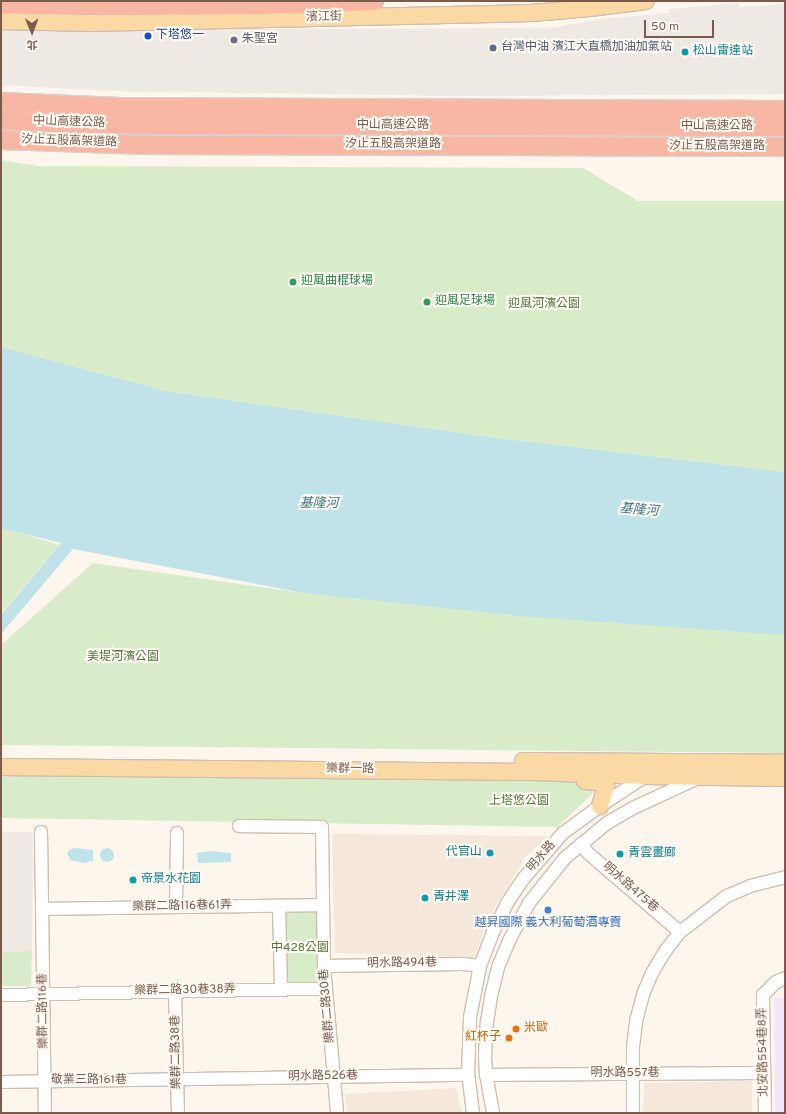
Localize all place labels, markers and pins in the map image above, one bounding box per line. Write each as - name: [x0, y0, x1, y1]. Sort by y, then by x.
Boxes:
- place label: 下塔悠一: [156, 29, 204, 43]
- marker: 下塔悠一: [143, 31, 153, 41]
- place label: 朱聖宮: [242, 33, 278, 47]
- marker: 朱聖宮: [229, 35, 239, 45]
- place label: 台灣中油 濱江大直橋加油加氣站: [501, 41, 672, 55]
- marker: 台灣中油 濱江大直橋加油加氣站: [488, 43, 498, 53]
- place label: 松山雷達站: [693, 45, 753, 59]
- marker: 松山雷達站: [680, 47, 690, 57]
- place label: 迎風曲棍球場: [301, 275, 373, 289]
- marker: 迎風曲棍球場: [288, 277, 298, 287]
- place label: 迎風足球場: [435, 295, 495, 309]
- marker: 迎風足球場: [422, 297, 432, 307]
- place label: 代官山: [446, 846, 482, 860]
- place label: 青雲畫廊: [628, 847, 676, 861]
- marker: 代官山: [485, 848, 495, 858]
- marker: 青雲畫廊: [615, 849, 625, 859]
- place label: 帝景水花園: [141, 873, 201, 887]
- marker: 帝景水花園: [128, 875, 138, 885]
- place label: 青井澤: [433, 891, 469, 905]
- marker: 青井澤: [420, 893, 430, 903]
- marker: 越昇國際 義大利葡萄酒專賣: [543, 905, 553, 915]
- place label: 越昇國際 義大利葡萄酒專賣: [475, 917, 621, 931]
- place label: 米歐: [524, 1022, 548, 1036]
- marker: 米歐: [511, 1024, 521, 1034]
- place label: 紅杯子: [465, 1031, 501, 1045]
- marker: 紅杯子: [504, 1033, 514, 1043]

